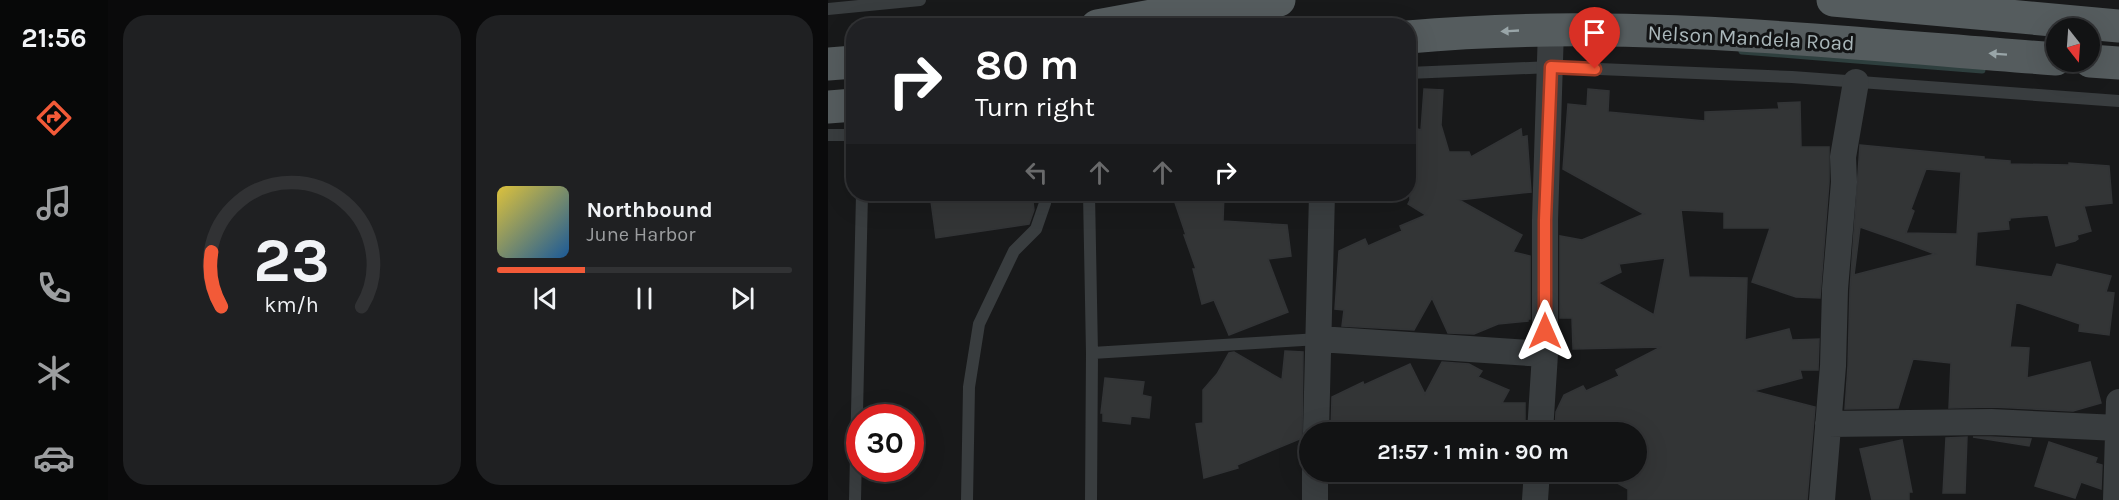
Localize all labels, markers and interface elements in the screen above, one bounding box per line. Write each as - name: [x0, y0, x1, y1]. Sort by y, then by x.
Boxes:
- pin: [1569, 7, 1620, 69]
- icon: arrive: [1578, 16, 1611, 49]
- north arrow: [2046, 18, 2100, 72]
- map controls: [2046, 18, 2100, 72]
- street label: Nelson Mandela Road: [1647, 21, 1855, 55]
- text: 21:56: [21, 22, 87, 54]
- one-way arrow: [1501, 26, 1520, 35]
- text: 80 m: [975, 40, 1079, 90]
- icon: right: [876, 42, 954, 120]
- one-way arrow: [1989, 50, 2008, 59]
- text: Turn right: [975, 91, 1095, 123]
- icon: directions: [33, 97, 75, 139]
- icon: left: [1020, 156, 1053, 189]
- icon: ahead: [1083, 156, 1116, 189]
- icon: ahead: [1146, 156, 1179, 189]
- icon: right: [1209, 156, 1242, 189]
- icon: music: [33, 182, 75, 224]
- text: Northbound: [587, 197, 713, 223]
- text: June Harbor: [587, 223, 695, 246]
- text: 23: [253, 224, 330, 297]
- icon: phone: [33, 267, 75, 309]
- icon: previous: [529, 282, 562, 315]
- icon: pause: [628, 282, 661, 315]
- icon: next: [726, 282, 759, 315]
- text: km/h: [265, 292, 319, 317]
- position arrow: [1513, 299, 1577, 363]
- icon: climate: [33, 352, 75, 394]
- speed limit sign: 30: [846, 404, 924, 482]
- icon: car: [33, 437, 75, 479]
- text: 21:57 · 1 min · 90 m: [1377, 439, 1569, 465]

